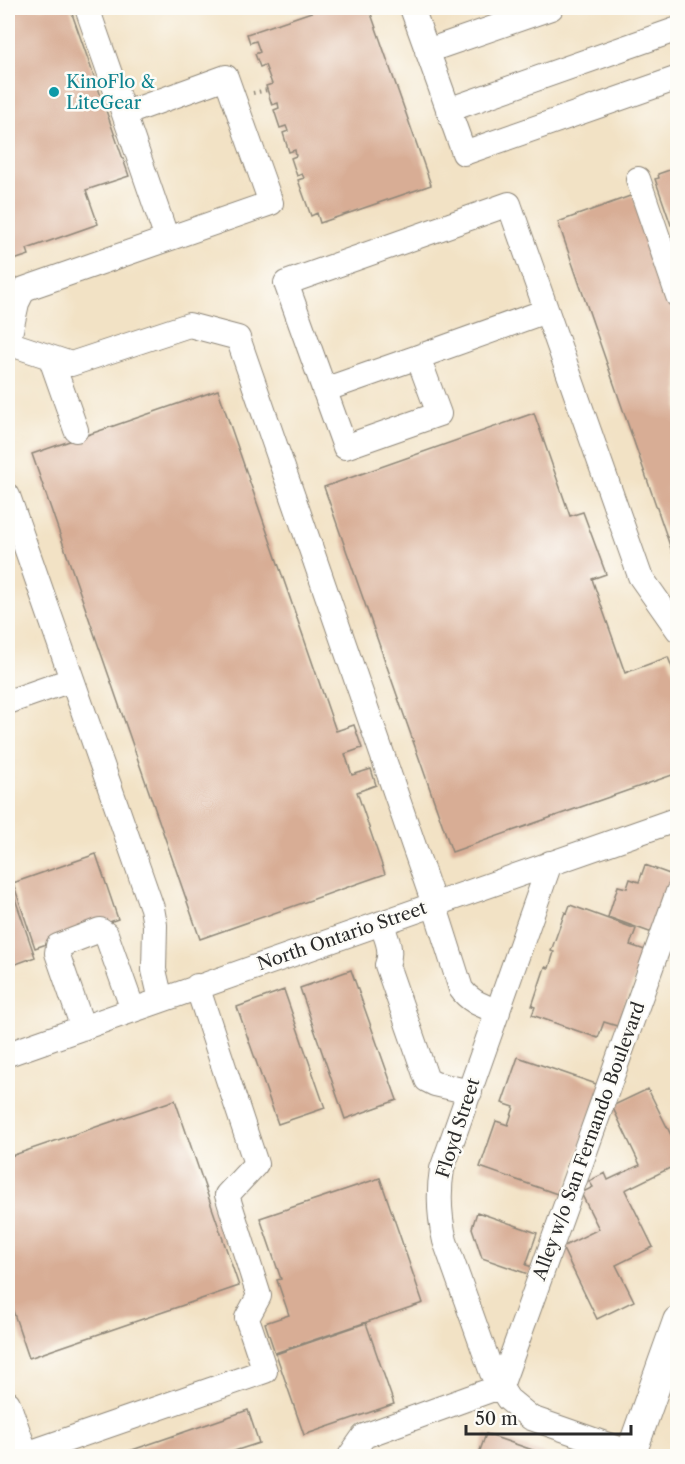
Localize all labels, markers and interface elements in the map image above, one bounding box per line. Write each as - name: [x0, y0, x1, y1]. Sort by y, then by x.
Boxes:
- place label: KinoFlo & LiteGear: [66, 71, 155, 114]
- marker: KinoFlo & LiteGear: [47, 85, 61, 99]
- street label: North Ontario Street: [255, 897, 430, 975]
- street label: Alley w/o San Fernando Boulevard: [528, 999, 650, 1284]
- street label: Floyd Street: [431, 1075, 485, 1181]
- scale bar: [466, 1398, 631, 1436]
- text: 50 m: [475, 1408, 518, 1430]

